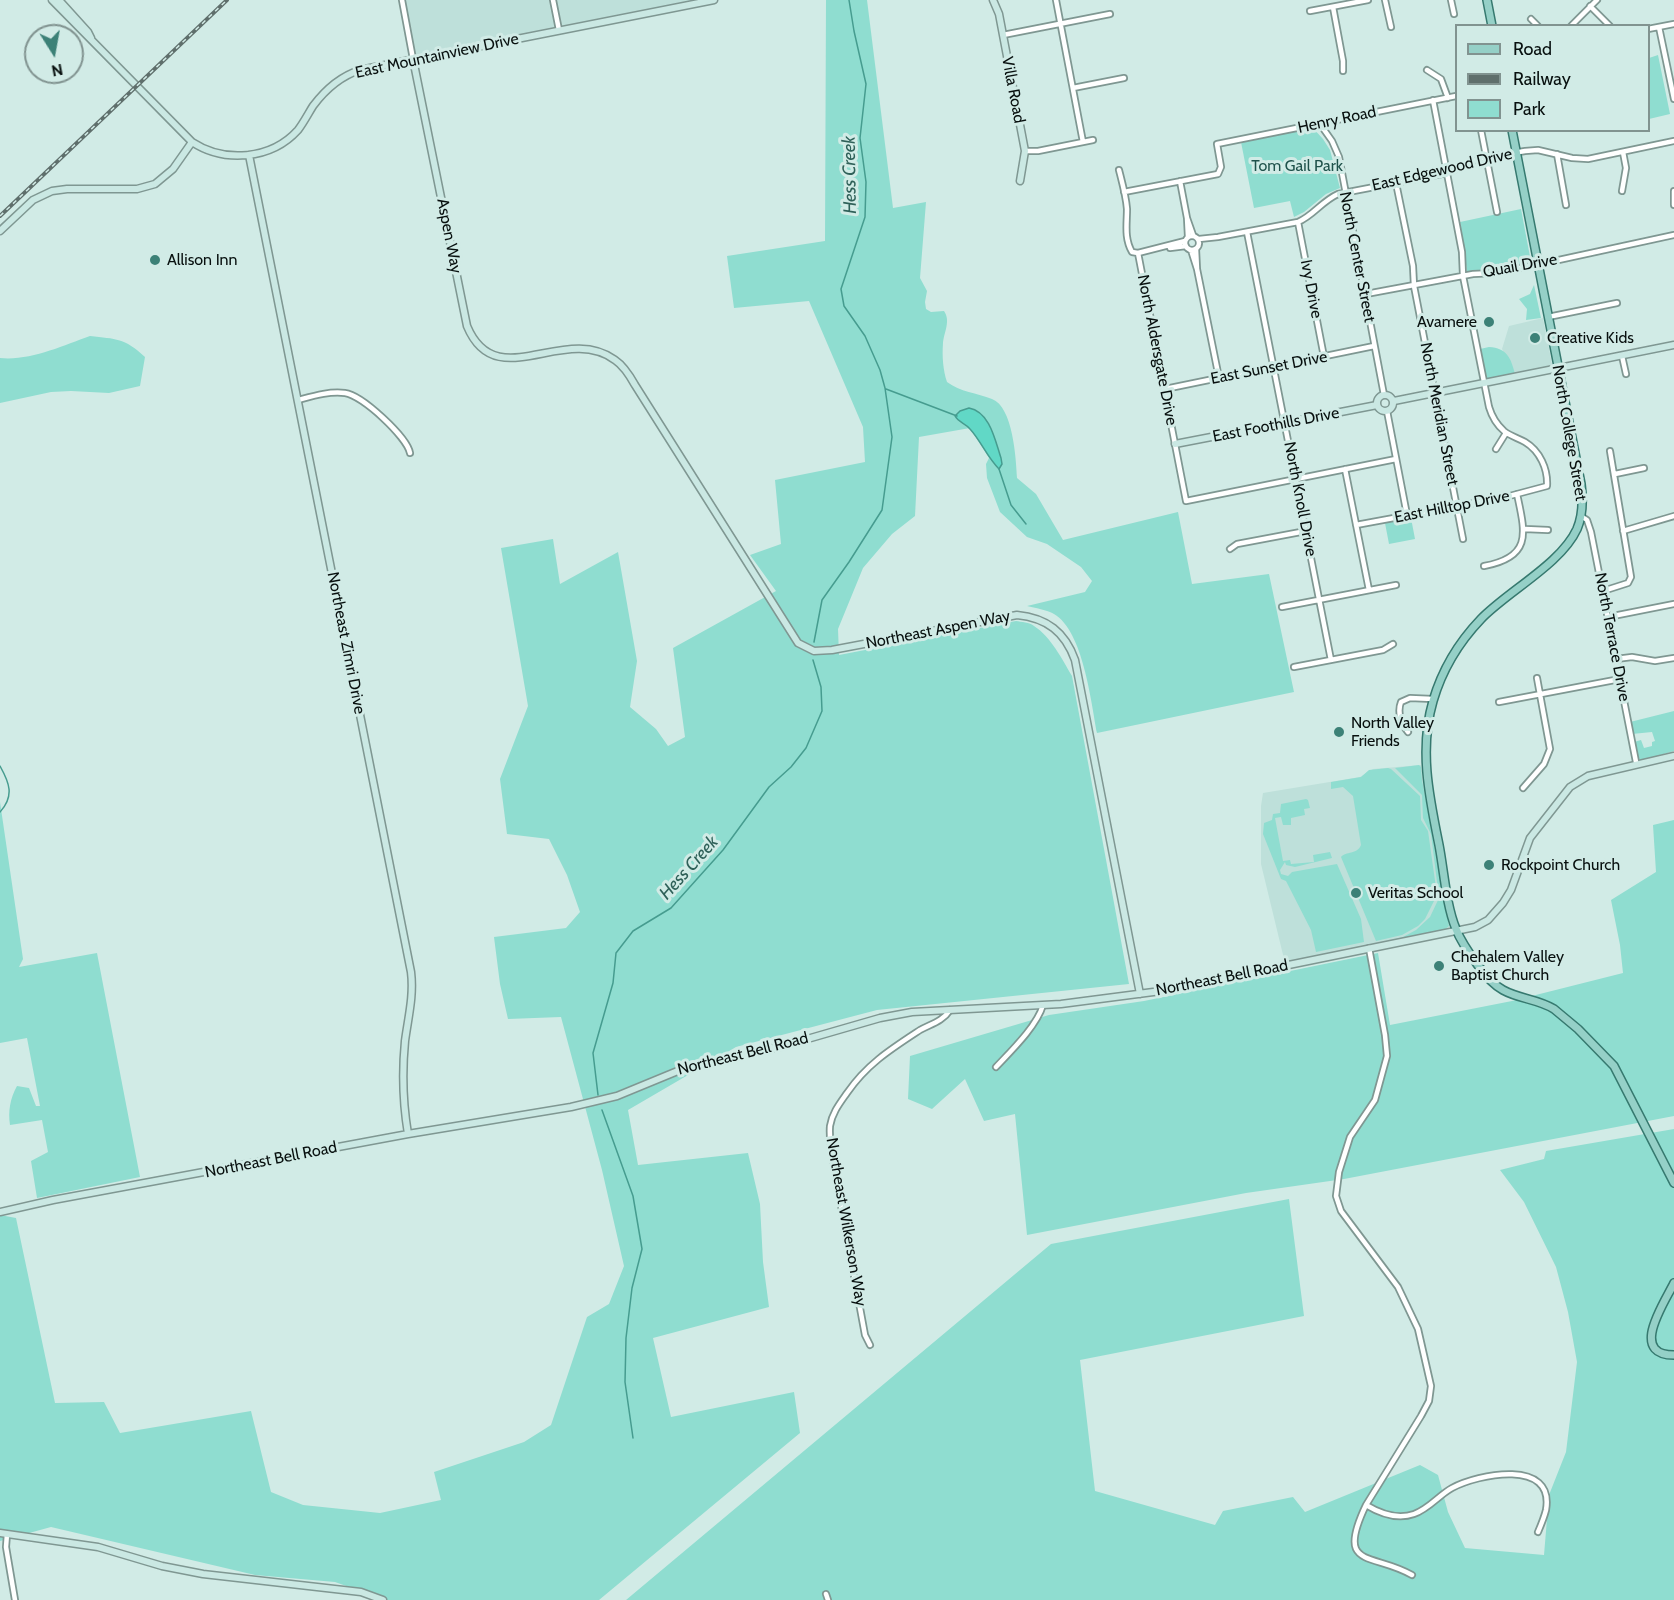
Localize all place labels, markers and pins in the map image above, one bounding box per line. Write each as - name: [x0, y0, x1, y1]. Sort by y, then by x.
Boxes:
- place label: Allison Inn: [167, 250, 237, 270]
- marker: Allison Inn: [148, 253, 162, 267]
- place label: Avamere: [1417, 312, 1477, 332]
- marker: Avamere: [1482, 315, 1496, 329]
- place label: Creative Kids: [1547, 328, 1634, 348]
- marker: Creative Kids: [1528, 331, 1542, 345]
- place label: North Valley Friends: [1351, 713, 1434, 751]
- marker: North Valley Friends: [1332, 725, 1346, 739]
- place label: Rockpoint Church: [1501, 855, 1620, 875]
- marker: Rockpoint Church: [1482, 858, 1496, 872]
- place label: Veritas School: [1368, 883, 1463, 903]
- marker: Veritas School: [1349, 886, 1363, 900]
- place label: Chehalem Valley Baptist Church: [1451, 947, 1564, 985]
- marker: Chehalem Valley Baptist Church: [1432, 959, 1446, 973]

